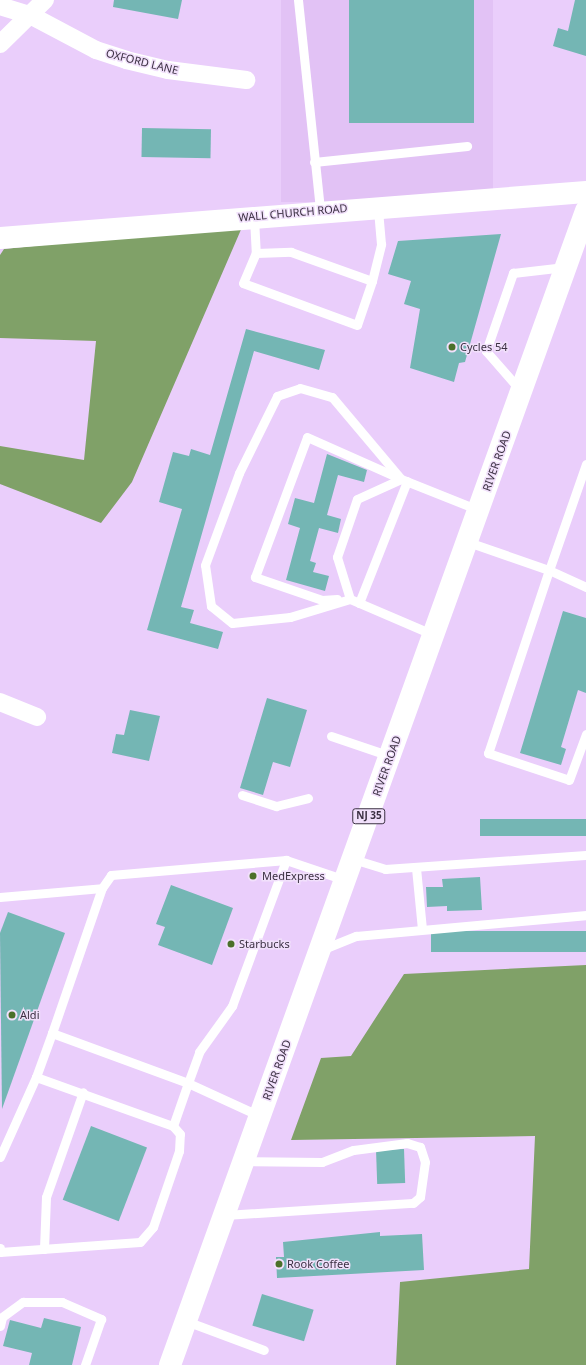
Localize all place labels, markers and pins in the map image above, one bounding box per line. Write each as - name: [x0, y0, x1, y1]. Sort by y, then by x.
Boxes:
- place label: Cycles 54: [460, 340, 508, 354]
- marker: Cycles 54: [447, 342, 457, 352]
- place label: MedExpress: [262, 869, 325, 883]
- marker: MedExpress: [247, 870, 259, 882]
- place label: Starbucks: [239, 937, 290, 951]
- marker: Starbucks: [226, 939, 236, 949]
- place label: Aldi: [20, 1008, 39, 1022]
- marker: Aldi: [7, 1010, 17, 1020]
- place label: Rook Coffee: [287, 1257, 349, 1271]
- marker: Rook Coffee: [274, 1259, 284, 1269]

